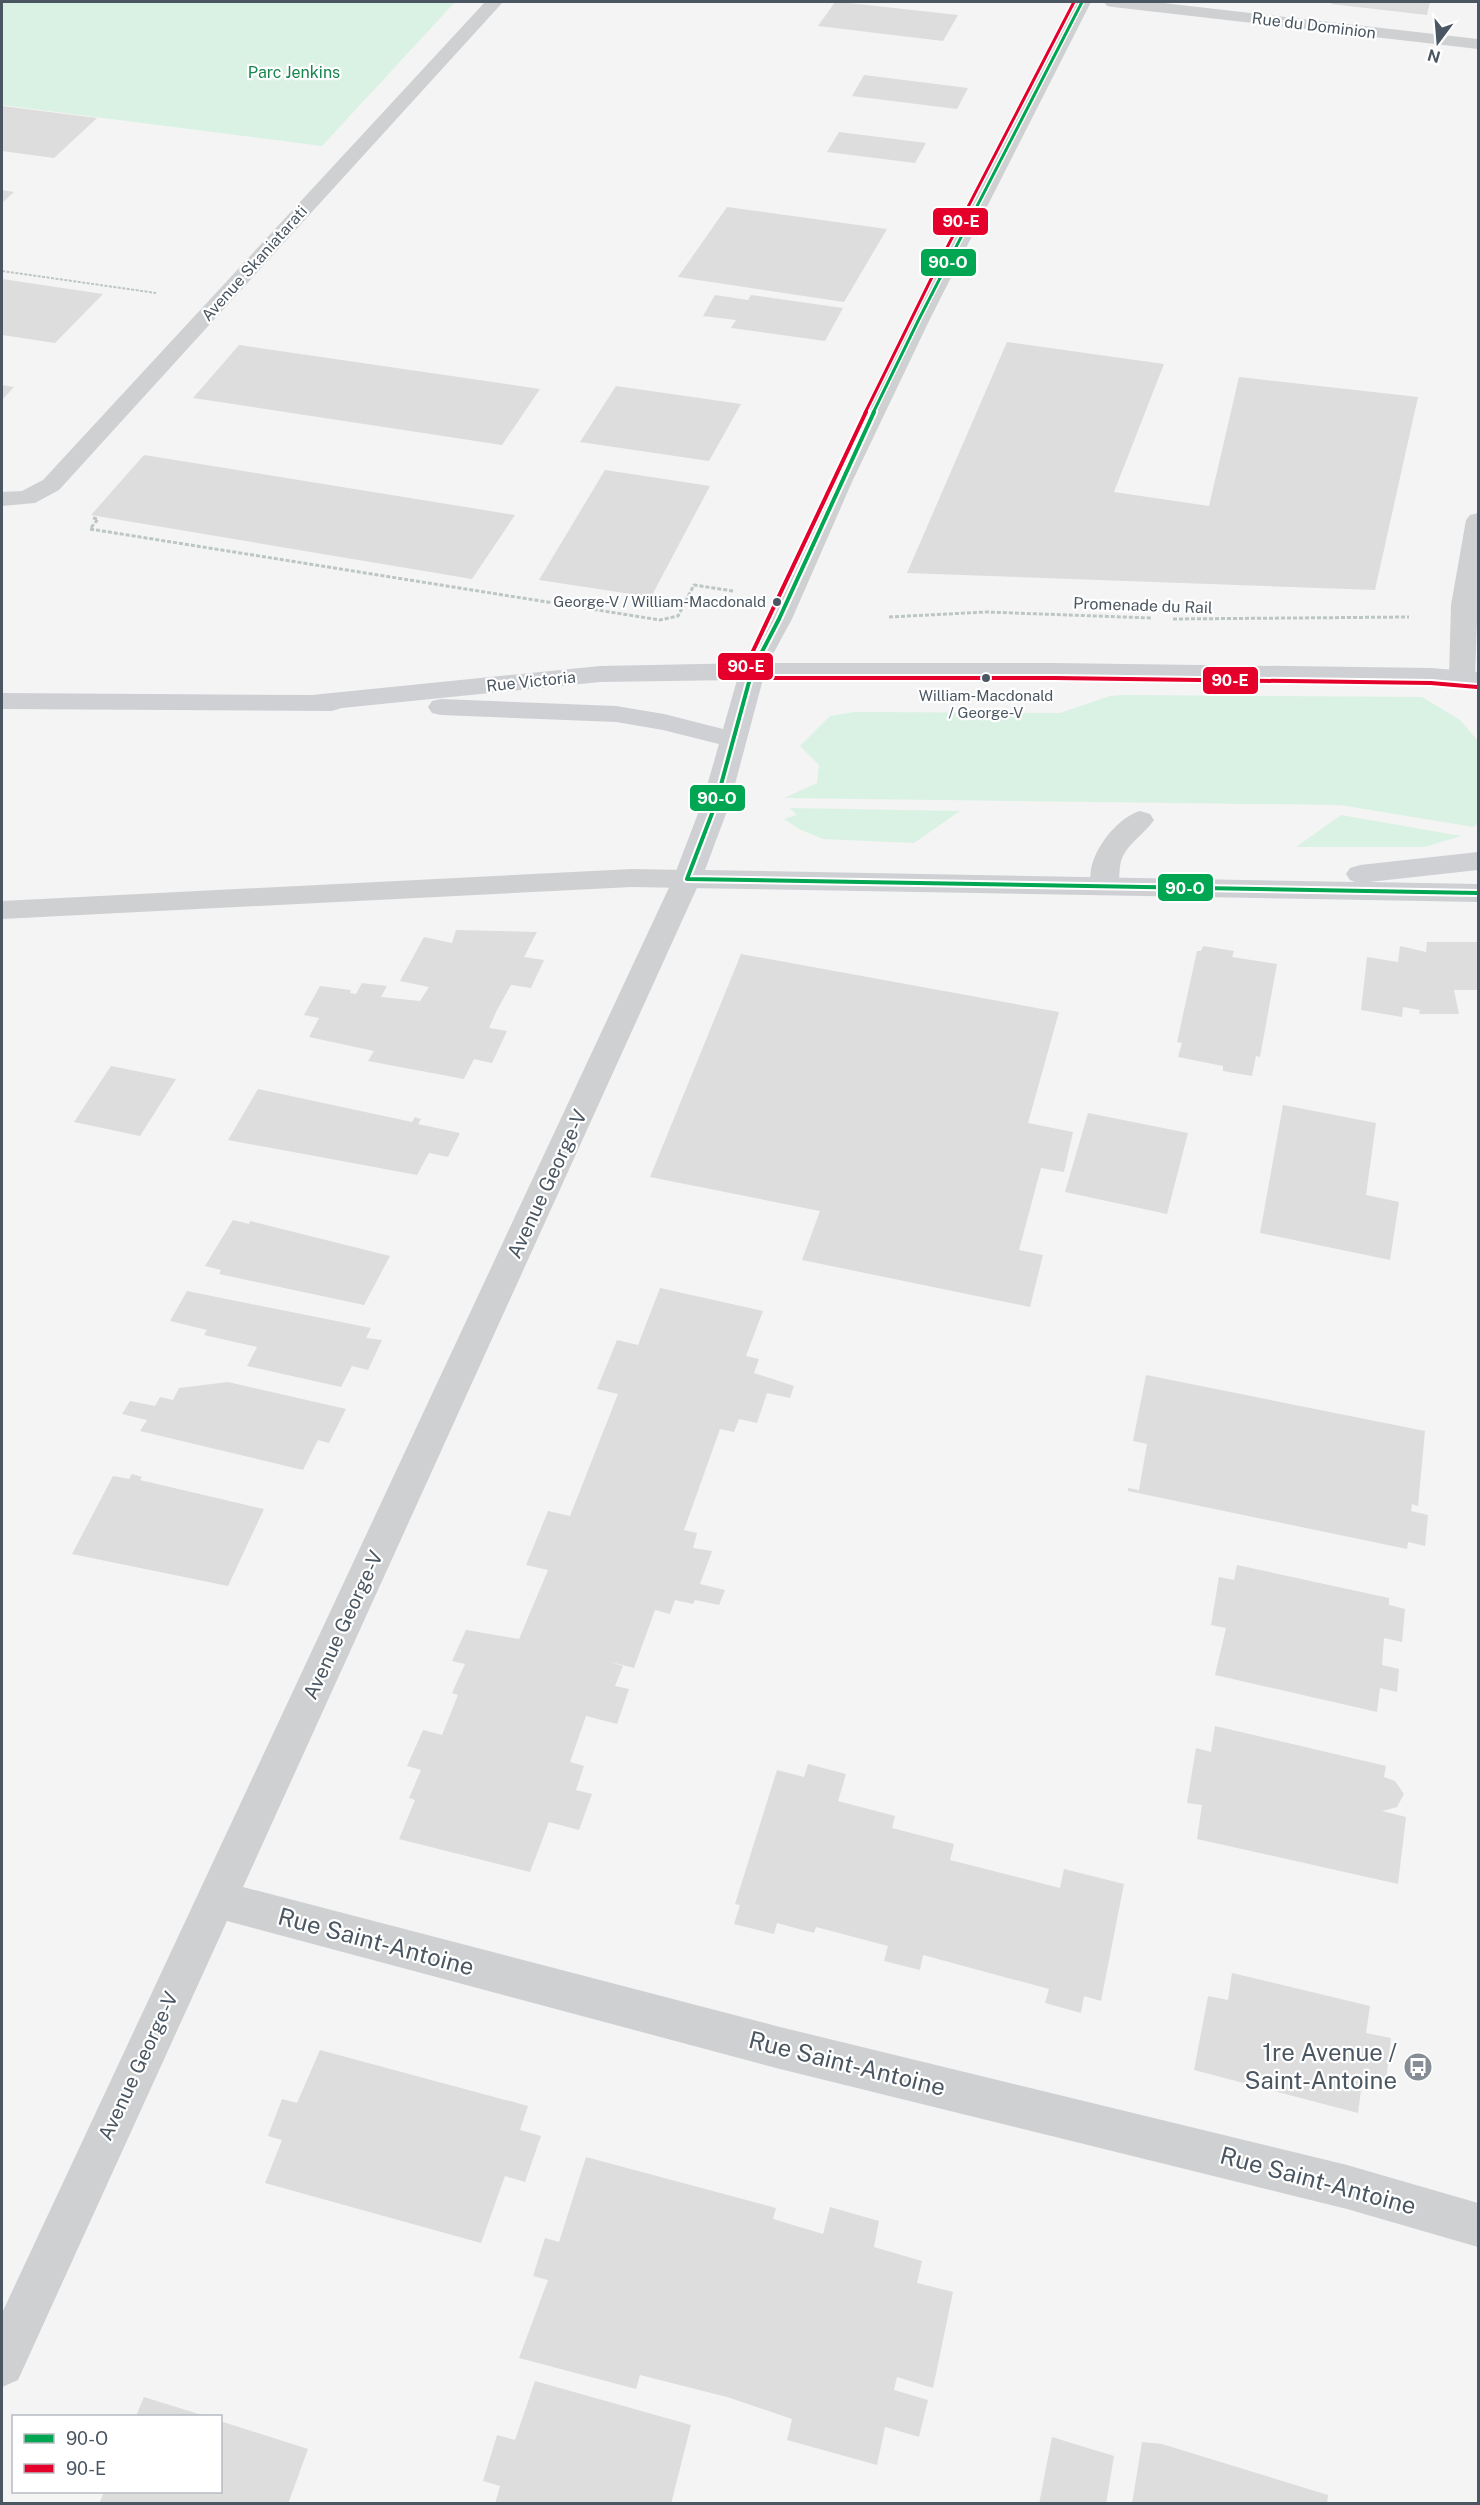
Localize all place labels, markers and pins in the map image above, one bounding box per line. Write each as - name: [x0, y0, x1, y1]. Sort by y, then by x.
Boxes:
- place label: George-V / William-Macdonald: [553, 593, 766, 610]
- marker: George-V / William-Macdonald: [771, 596, 783, 608]
- marker: William-Macdonald / George-V: [980, 672, 992, 684]
- place label: William-Macdonald / George-V: [919, 687, 1053, 721]
- place label: 1re Avenue / Saint-Antoine: [1245, 2038, 1398, 2094]
- bus stop icon: 1re Avenue / Saint-Antoine: [1402, 2051, 1434, 2083]

